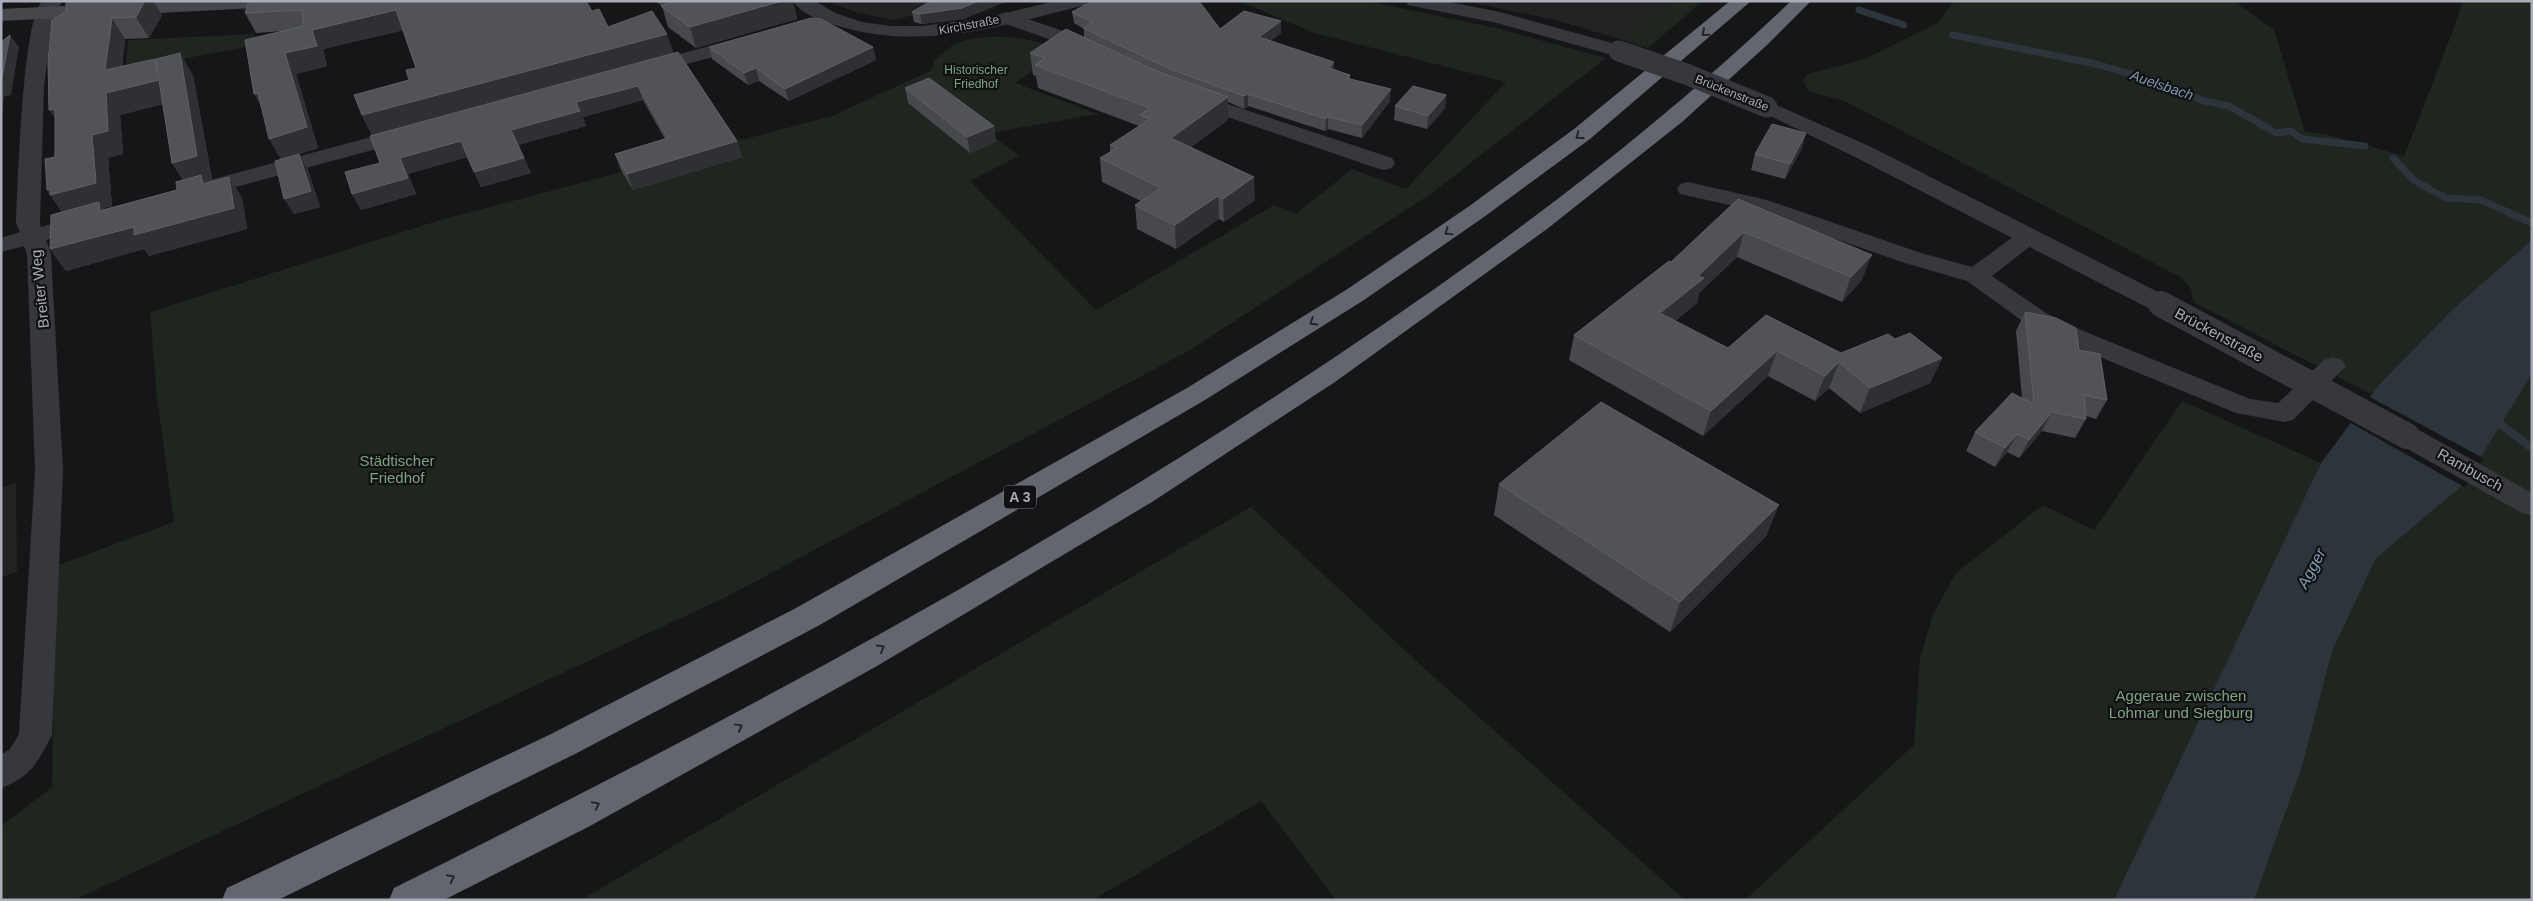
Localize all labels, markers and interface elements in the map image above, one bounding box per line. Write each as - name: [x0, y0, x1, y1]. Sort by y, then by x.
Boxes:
- street label: Kirchstraße: [938, 12, 1001, 38]
- one-way arrow: [1702, 27, 1711, 36]
- park label: Historischer Friedhof: [944, 63, 1008, 91]
- water label: Auelsbach: [2128, 66, 2196, 103]
- street label: Brückenstraße: [1693, 72, 1771, 114]
- one-way arrow: [1575, 130, 1585, 139]
- one-way arrow: [1444, 225, 1453, 235]
- street label: Breiter Weg: [27, 249, 52, 329]
- street label: Brückenstraße: [2172, 304, 2266, 365]
- one-way arrow: [1309, 315, 1318, 325]
- street label: Rambusch: [2435, 445, 2506, 494]
- park label: Städtischer Friedhof: [359, 452, 435, 486]
- road number: A 3: [1004, 486, 1036, 508]
- water label: Agger: [2293, 545, 2329, 592]
- one-way arrow: [875, 645, 884, 655]
- park label: Aggeraue zwischen Lohmar und Siegburg: [2109, 687, 2253, 721]
- one-way arrow: [733, 723, 742, 733]
- one-way arrow: [591, 801, 600, 811]
- one-way arrow: [446, 874, 455, 884]

